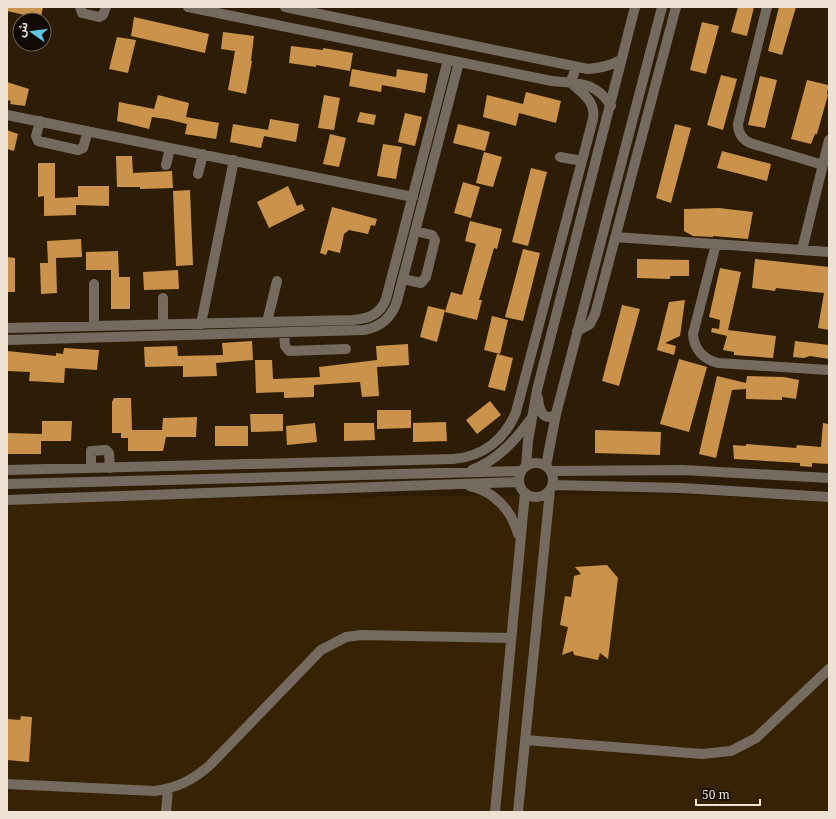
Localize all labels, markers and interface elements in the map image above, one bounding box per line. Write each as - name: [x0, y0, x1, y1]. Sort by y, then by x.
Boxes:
- north arrow: [12, 12, 52, 52]
- text: ش: [13, 20, 31, 39]
- scale bar: [696, 781, 760, 807]
- text: 50 m: [702, 786, 730, 803]

